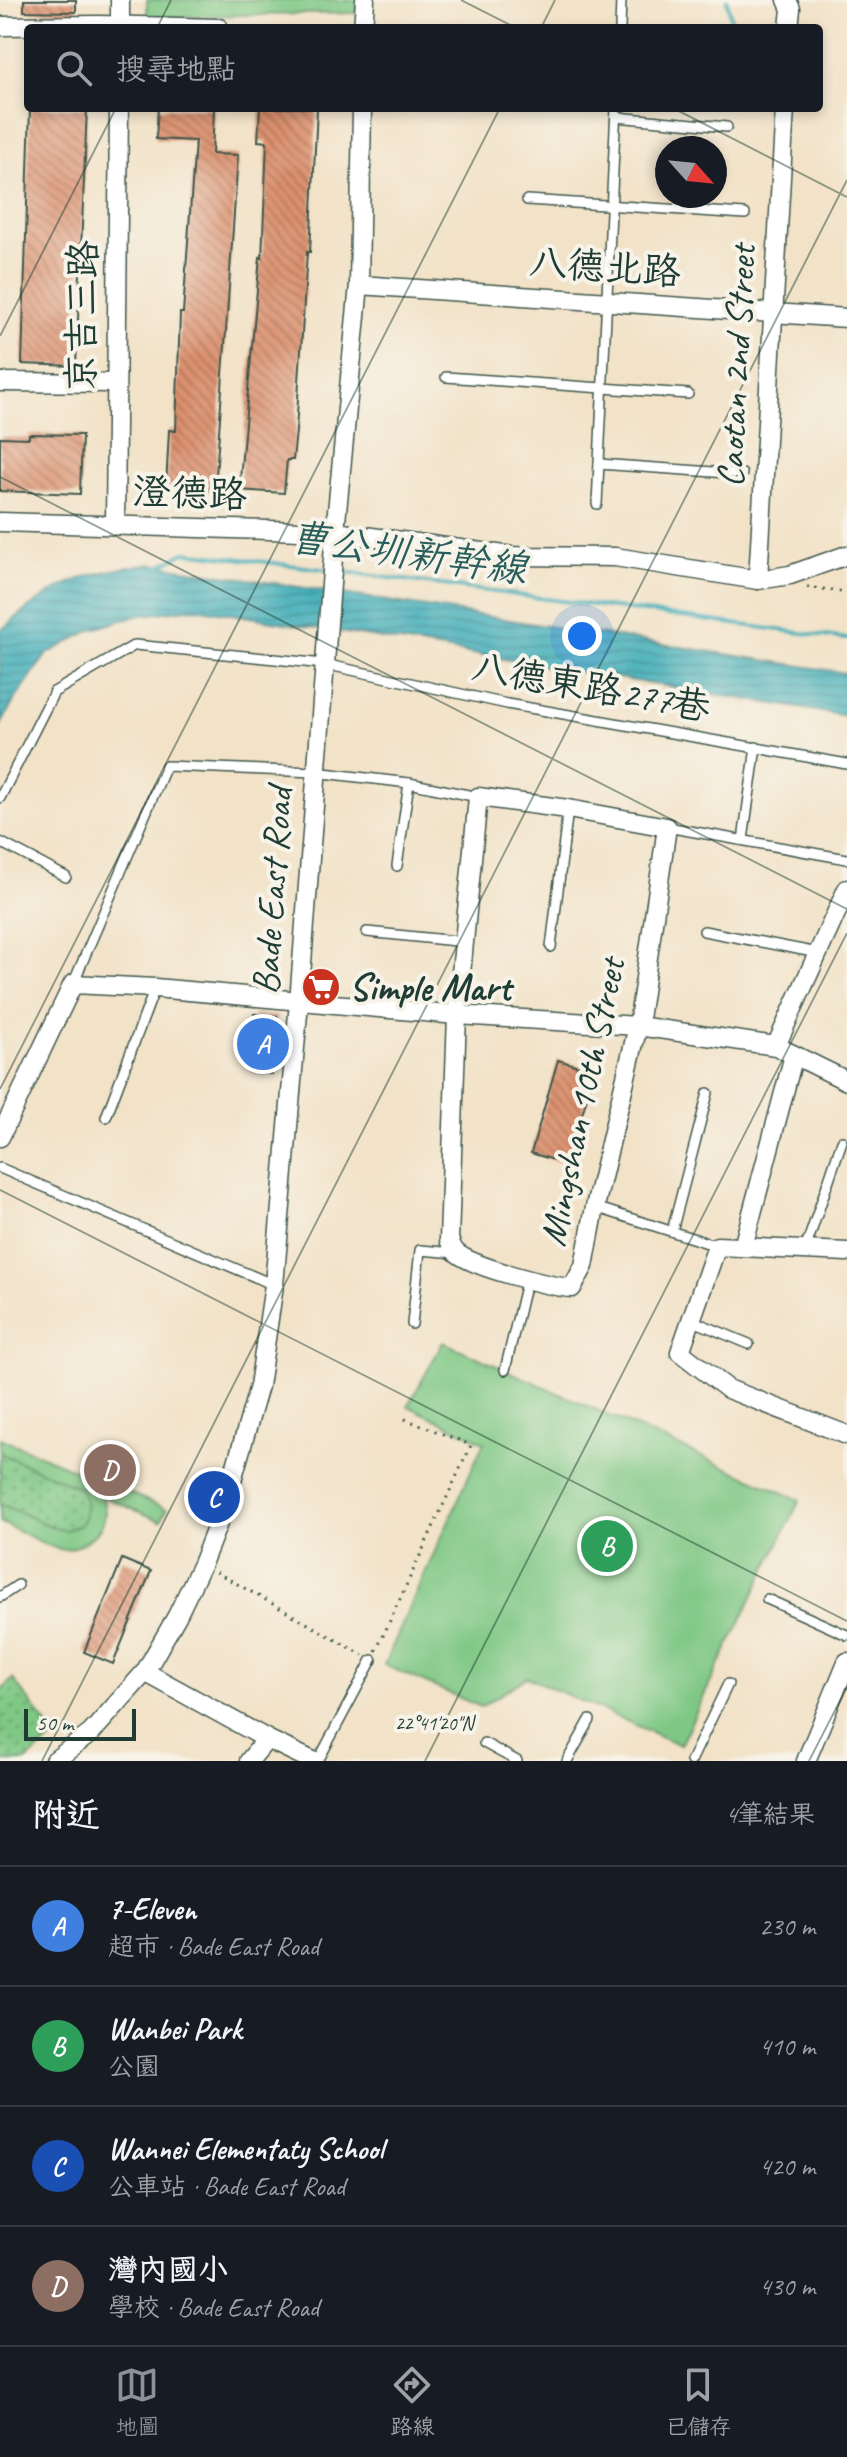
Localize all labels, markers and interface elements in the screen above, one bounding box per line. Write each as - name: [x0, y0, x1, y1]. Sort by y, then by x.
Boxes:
- search box: [24, 24, 823, 112]
- icon: search: [52, 46, 96, 90]
- text: 搜尋地點: [116, 50, 236, 88]
- north arrow: [655, 136, 727, 208]
- street label: 八德北路: [528, 238, 682, 296]
- street label: 京吉三路: [57, 240, 107, 392]
- street label: Caotan 2nd Street: [706, 240, 766, 488]
- street label: 澄德路: [132, 468, 248, 518]
- water label: 曹公圳新幹線: [286, 512, 532, 595]
- your location: [562, 616, 602, 656]
- street label: 八德東路277巷: [468, 643, 714, 731]
- street label: Bade East Road: [241, 780, 303, 996]
- street label: Mingshan 10th Street: [529, 951, 636, 1250]
- place label: Simple Mart: [349, 964, 515, 1011]
- supermarket icon: Simple Mart: [300, 966, 342, 1008]
- pin: A: [237, 1014, 289, 1074]
- pin: D: [84, 1440, 136, 1500]
- pin: C: [188, 1467, 240, 1527]
- pin: B: [581, 1516, 633, 1576]
- scale bar: [24, 1705, 136, 1741]
- text: 50 m: [36, 1709, 73, 1737]
- text: 22°41'20"N: [395, 1711, 476, 1736]
- text: 附近: [32, 1793, 100, 1836]
- text: 4筆結果: [725, 1798, 815, 1831]
- text: 7-Eleven: [108, 1890, 196, 1928]
- text: A: [51, 1910, 65, 1943]
- text: 230 m: [759, 1910, 815, 1943]
- text: 超市 · Bade East Road: [108, 1930, 319, 1963]
- text: Wanbei Park: [108, 2010, 241, 2048]
- text: B: [51, 2030, 65, 2063]
- text: 410 m: [759, 2030, 815, 2063]
- text: 公園: [108, 2050, 160, 2083]
- text: Wannei Elementaty School: [108, 2130, 383, 2168]
- text: C: [52, 2150, 64, 2183]
- text: 420 m: [759, 2150, 815, 2183]
- text: 公車站 · Bade East Road: [108, 2170, 345, 2203]
- text: 灣內國小: [108, 2251, 228, 2289]
- text: D: [50, 2270, 66, 2303]
- text: 430 m: [759, 2270, 815, 2303]
- text: 學校 · Bade East Road: [108, 2291, 319, 2324]
- tab: 地圖: [115, 2363, 160, 2441]
- tab: 路線: [390, 2363, 435, 2441]
- tab: 已儲存: [665, 2363, 732, 2441]

